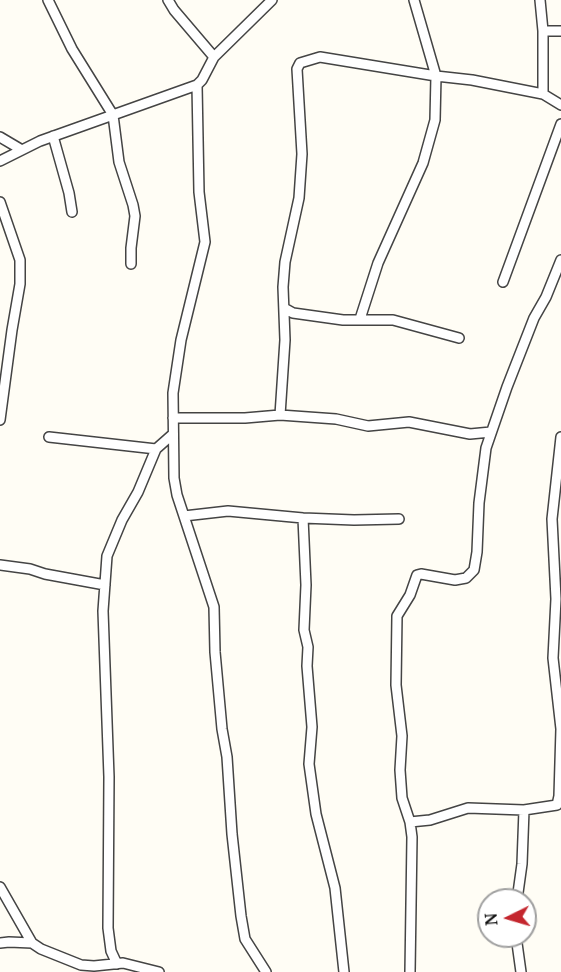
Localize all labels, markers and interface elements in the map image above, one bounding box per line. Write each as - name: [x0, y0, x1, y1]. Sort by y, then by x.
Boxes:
- north arrow: [477, 888, 537, 948]
- text: N: [480, 912, 503, 927]

